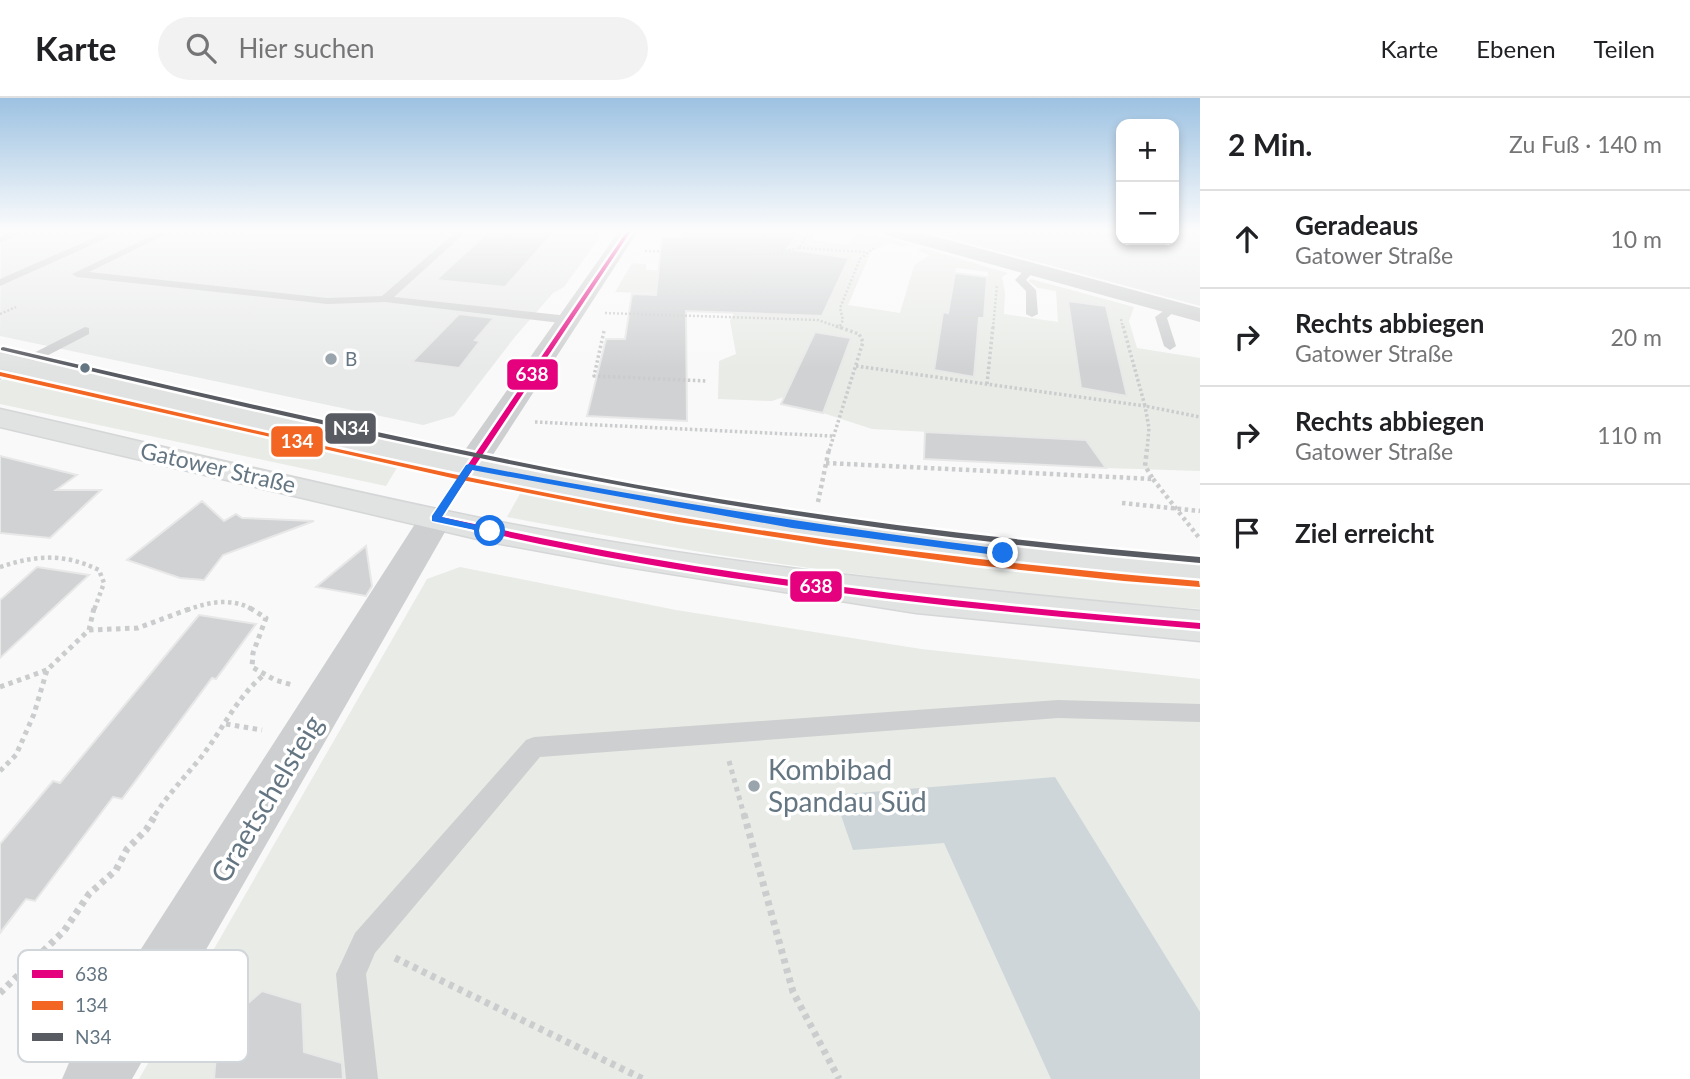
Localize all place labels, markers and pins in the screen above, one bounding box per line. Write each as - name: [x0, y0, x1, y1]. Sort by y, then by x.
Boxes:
- place label: B: [345, 347, 357, 370]
- marker: B: [323, 351, 339, 367]
- unlabelled marker: [78, 361, 92, 375]
- place label: Kombibad Spandau Süd: [768, 752, 927, 818]
- marker: Kombibad Spandau Süd: [746, 778, 762, 794]

